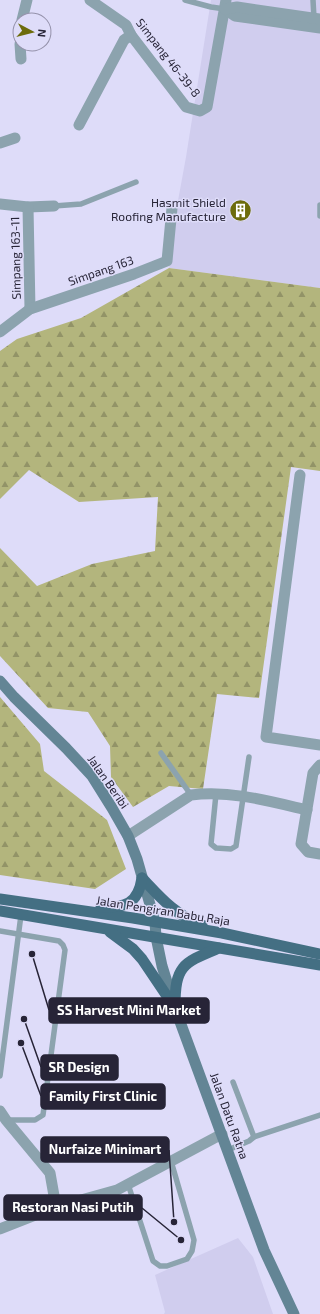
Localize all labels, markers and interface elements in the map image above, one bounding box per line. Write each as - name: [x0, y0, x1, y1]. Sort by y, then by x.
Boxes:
- north arrow: [12, 12, 52, 52]
- street label: Simpang 46-39-8: [134, 15, 204, 100]
- text: N: [35, 29, 49, 38]
- place label: Hasmit Shield Roofing Manufacture: [111, 195, 226, 223]
- building icon: Hasmit Shield Roofing Manufacture: [228, 197, 254, 223]
- street label: Simpang 163-11: [7, 216, 23, 300]
- street label: Simpang 163: [66, 252, 135, 288]
- street label: Jalan Beribi: [85, 752, 132, 811]
- street label: Jalan Pengiran Babu Raja: [95, 892, 231, 929]
- callout: SS Harvest Mini Market: [49, 998, 209, 1023]
- text: SS Harvest Mini Market: [57, 1002, 202, 1018]
- callout: SR Design: [41, 1055, 118, 1080]
- text: SR Design: [49, 1059, 110, 1075]
- street label: Jalan Datu Ratna: [208, 1070, 252, 1161]
- callout: Family First Clinic: [41, 1084, 165, 1109]
- text: Family First Clinic: [49, 1088, 157, 1104]
- callout: Nurfaize Minimart: [41, 1137, 169, 1162]
- text: Nurfaize Minimart: [49, 1141, 162, 1157]
- callout: Restoran Nasi Putih: [4, 1195, 142, 1220]
- text: Restoran Nasi Putih: [12, 1199, 134, 1215]

